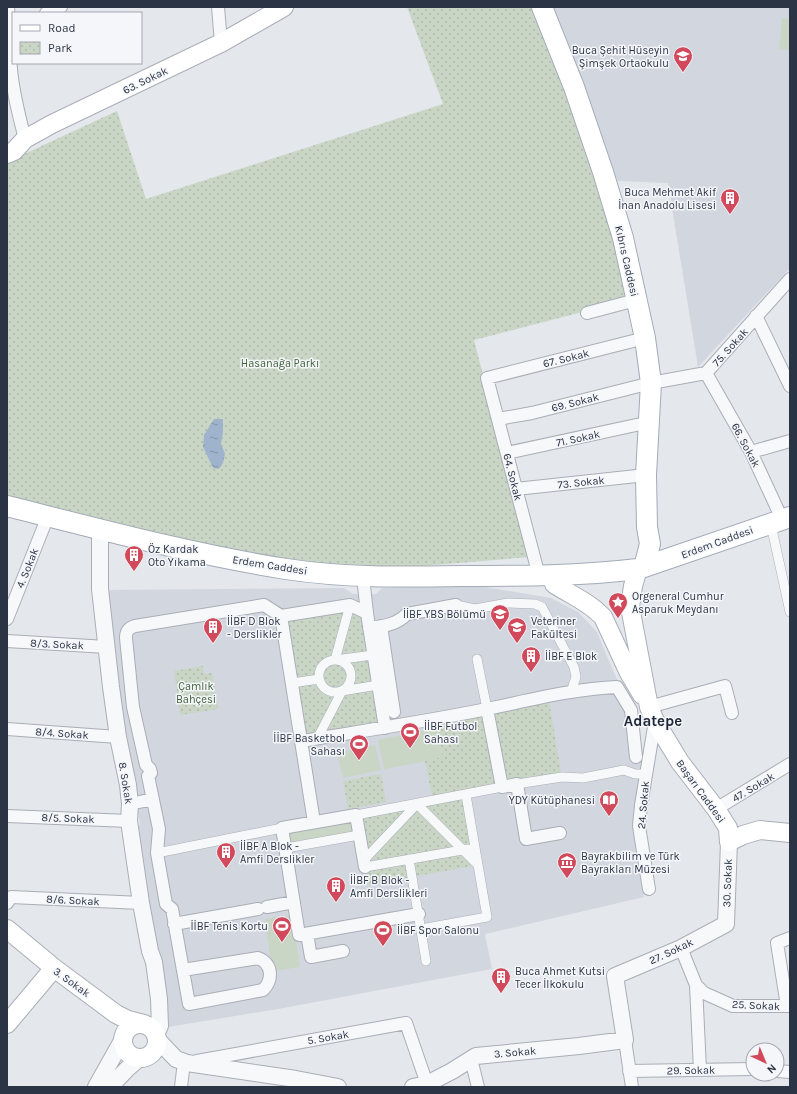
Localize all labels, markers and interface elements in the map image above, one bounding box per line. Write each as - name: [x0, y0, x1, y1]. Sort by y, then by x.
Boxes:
- legend: [12, 12, 142, 64]
- text: Road: [48, 21, 76, 35]
- text: Park: [48, 41, 73, 55]
- place label: Buca Şehit Hüseyin Şimşek Ortaokulu: [572, 44, 669, 70]
- school or university icon: Buca Şehit Hüseyin Şimşek Ortaokulu: [672, 45, 694, 73]
- street label: 63. Sokak: [121, 64, 170, 97]
- place label: Buca Mehmet Akif İnan Anadolu Lisesi: [618, 186, 716, 212]
- building icon: Buca Mehmet Akif İnan Anadolu Lisesi: [719, 187, 741, 215]
- street label: Kıbrıs Caddesi: [612, 224, 641, 298]
- street label: 75. Sokak: [710, 325, 751, 369]
- street label: 67. Sokak: [542, 346, 591, 370]
- park label: Hasanağa Parkı: [241, 357, 319, 370]
- street label: 69. Sokak: [550, 390, 600, 415]
- street label: 66. Sokak: [728, 421, 763, 470]
- street label: 71. Sokak: [555, 428, 601, 449]
- street label: 64. Sokak: [500, 452, 525, 502]
- street label: 73. Sokak: [557, 474, 605, 491]
- street label: Erdem Caddesi: [679, 523, 755, 562]
- place label: Öz Kardak Oto Yıkama: [148, 542, 206, 569]
- building icon: Öz Kardak Oto Yıkama: [123, 544, 145, 572]
- street label: 4. Sokak: [14, 546, 41, 590]
- street label: Erdem Caddesi: [231, 553, 308, 578]
- place label: Orgeneral Cumhur Asparuk Meydanı: [632, 590, 724, 616]
- place icon: Orgeneral Cumhur Asparuk Meydanı: [607, 591, 629, 619]
- school or university icon: İİBF YBS Bölümü: [489, 603, 511, 631]
- place label: İİBF YBS Bölümü: [403, 607, 486, 621]
- place label: İİBF D Blok - Derslikler: [227, 614, 281, 641]
- place label: Veteriner Fakültesi: [531, 615, 577, 641]
- building icon: İİBF D Blok - Derslikler: [202, 616, 224, 644]
- school or university icon: Veteriner Fakültesi: [506, 616, 528, 644]
- street label: 8/3. Sokak: [30, 637, 84, 652]
- building icon: İİBF E Blok: [520, 645, 542, 673]
- place label: İİBF E Blok: [545, 649, 597, 663]
- park label: Çamlık Bahçesi: [176, 680, 216, 706]
- district label: Adatepe: [624, 712, 682, 730]
- place label: İİBF Futbol Sahası: [424, 719, 477, 746]
- sports icon: İİBF Futbol Sahası: [399, 721, 421, 749]
- street label: 8/4. Sokak: [35, 725, 89, 742]
- place label: İİBF Basketbol Sahası: [273, 731, 345, 758]
- sports icon: İİBF Basketbol Sahası: [348, 733, 370, 761]
- street label: Başarı Caddesi: [673, 757, 728, 826]
- street label: 8. Sokak: [116, 761, 135, 805]
- street label: 47. Sokak: [730, 770, 777, 805]
- street label: 24. Sokak: [635, 780, 652, 830]
- library icon: YDY Kütüphanesi: [598, 789, 620, 817]
- place label: YDY Kütüphanesi: [509, 794, 595, 807]
- street label: 8/5. Sokak: [41, 811, 95, 826]
- place label: İİBF A Blok - Amfi Derslikler: [240, 839, 314, 866]
- building icon: İİBF A Blok - Amfi Derslikler: [215, 841, 237, 869]
- place label: Bayrakbilim ve Türk Bayrakları Müzesi: [581, 850, 680, 876]
- museum icon: Bayrakbilim ve Türk Bayrakları Müzesi: [556, 851, 578, 879]
- street label: 30. Sokak: [720, 858, 735, 908]
- place label: İİBF B Blok - Amfi Derslikleri: [350, 873, 427, 900]
- building icon: İİBF B Blok - Amfi Derslikleri: [325, 875, 347, 903]
- street label: 8/6. Sokak: [46, 893, 100, 908]
- sports icon: İİBF Tenis Kortu: [271, 915, 293, 943]
- place label: İİBF Tenis Kortu: [191, 919, 268, 933]
- sports icon: İİBF Spor Salonu: [372, 919, 394, 947]
- place label: İİBF Spor Salonu: [397, 923, 479, 937]
- street label: 27. Sokak: [647, 936, 695, 967]
- street label: 3. Sokak: [51, 965, 93, 1000]
- place label: Buca Ahmet Kutsi Tecer İlkokulu: [515, 965, 605, 991]
- building icon: Buca Ahmet Kutsi Tecer İlkokulu: [490, 966, 512, 994]
- street label: 25. Sokak: [732, 998, 780, 1013]
- street label: 5. Sokak: [306, 1027, 350, 1048]
- north arrow: [745, 1042, 785, 1082]
- street label: 3. Sokak: [493, 1044, 537, 1061]
- text: N: [764, 1061, 779, 1076]
- street label: 29. Sokak: [667, 1064, 715, 1077]

